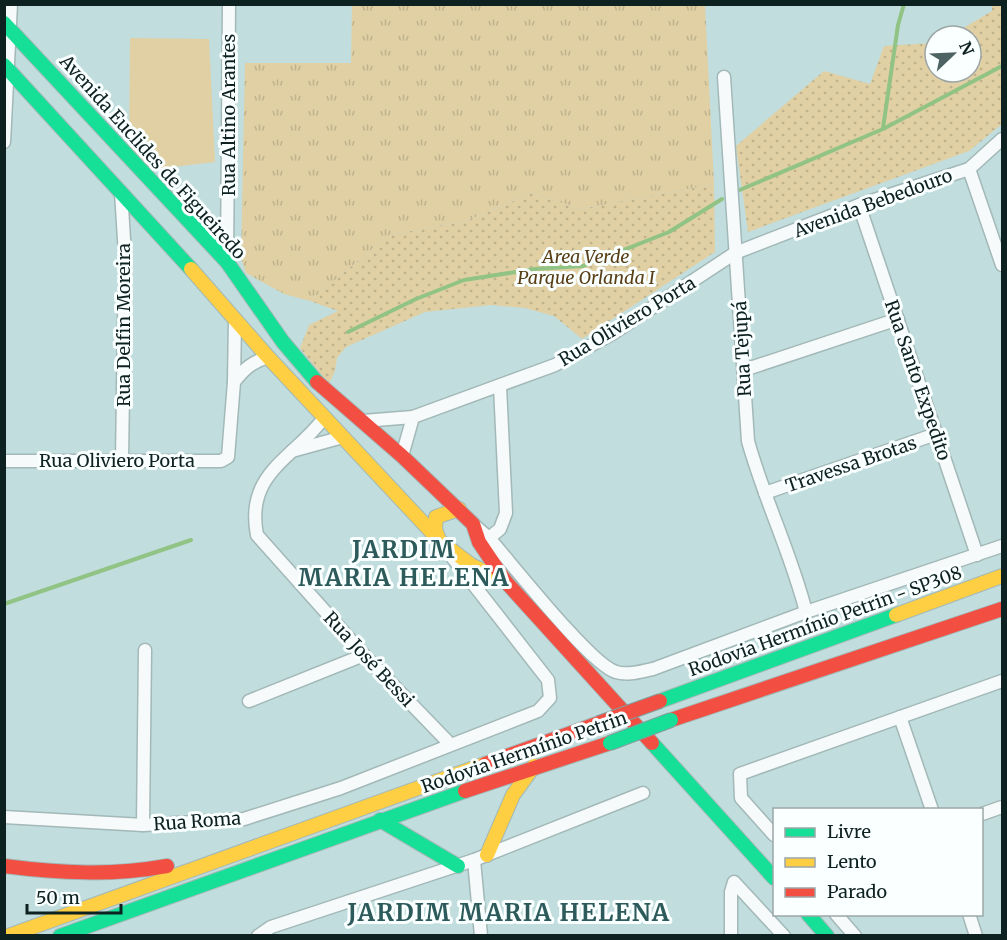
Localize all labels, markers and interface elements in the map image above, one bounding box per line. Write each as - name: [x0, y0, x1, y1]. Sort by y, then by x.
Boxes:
- north arrow: [923, 24, 983, 84]
- street label: Rua Altino Arantes: [217, 34, 240, 196]
- text: N: [955, 38, 979, 58]
- street label: Avenida Euclides de Figueiredo: [54, 49, 251, 264]
- street label: Avenida Bebedouro: [790, 164, 955, 243]
- street label: Rua Delfin Moreira: [112, 243, 135, 407]
- park label: Area Verde Parque Orlanda I: [517, 245, 656, 289]
- street label: Rua Oliviero Porta: [554, 271, 700, 371]
- street label: Rua Santo Expedito: [880, 297, 956, 463]
- street label: Rua Tejupá: [728, 300, 756, 398]
- street label: Travessa Brotas: [782, 431, 920, 497]
- street label: Rua Oliviero Porta: [39, 449, 195, 472]
- district label: JARDIM MARIA HELENA: [298, 534, 510, 593]
- street label: Rodovia Hermínio Petrin - SP308: [685, 561, 965, 681]
- street label: Rua José Bessi: [319, 607, 419, 712]
- street label: Rodovia Hermínio Petrin: [418, 706, 630, 798]
- street label: Rua Roma: [152, 806, 242, 836]
- legend: [773, 808, 983, 916]
- text: Livre: [827, 820, 871, 843]
- text: Lento: [827, 850, 877, 873]
- scale bar: [27, 877, 122, 915]
- text: Parado: [827, 880, 887, 903]
- text: 50 m: [36, 886, 80, 909]
- district label: JARDIM MARIA HELENA: [347, 897, 670, 928]

